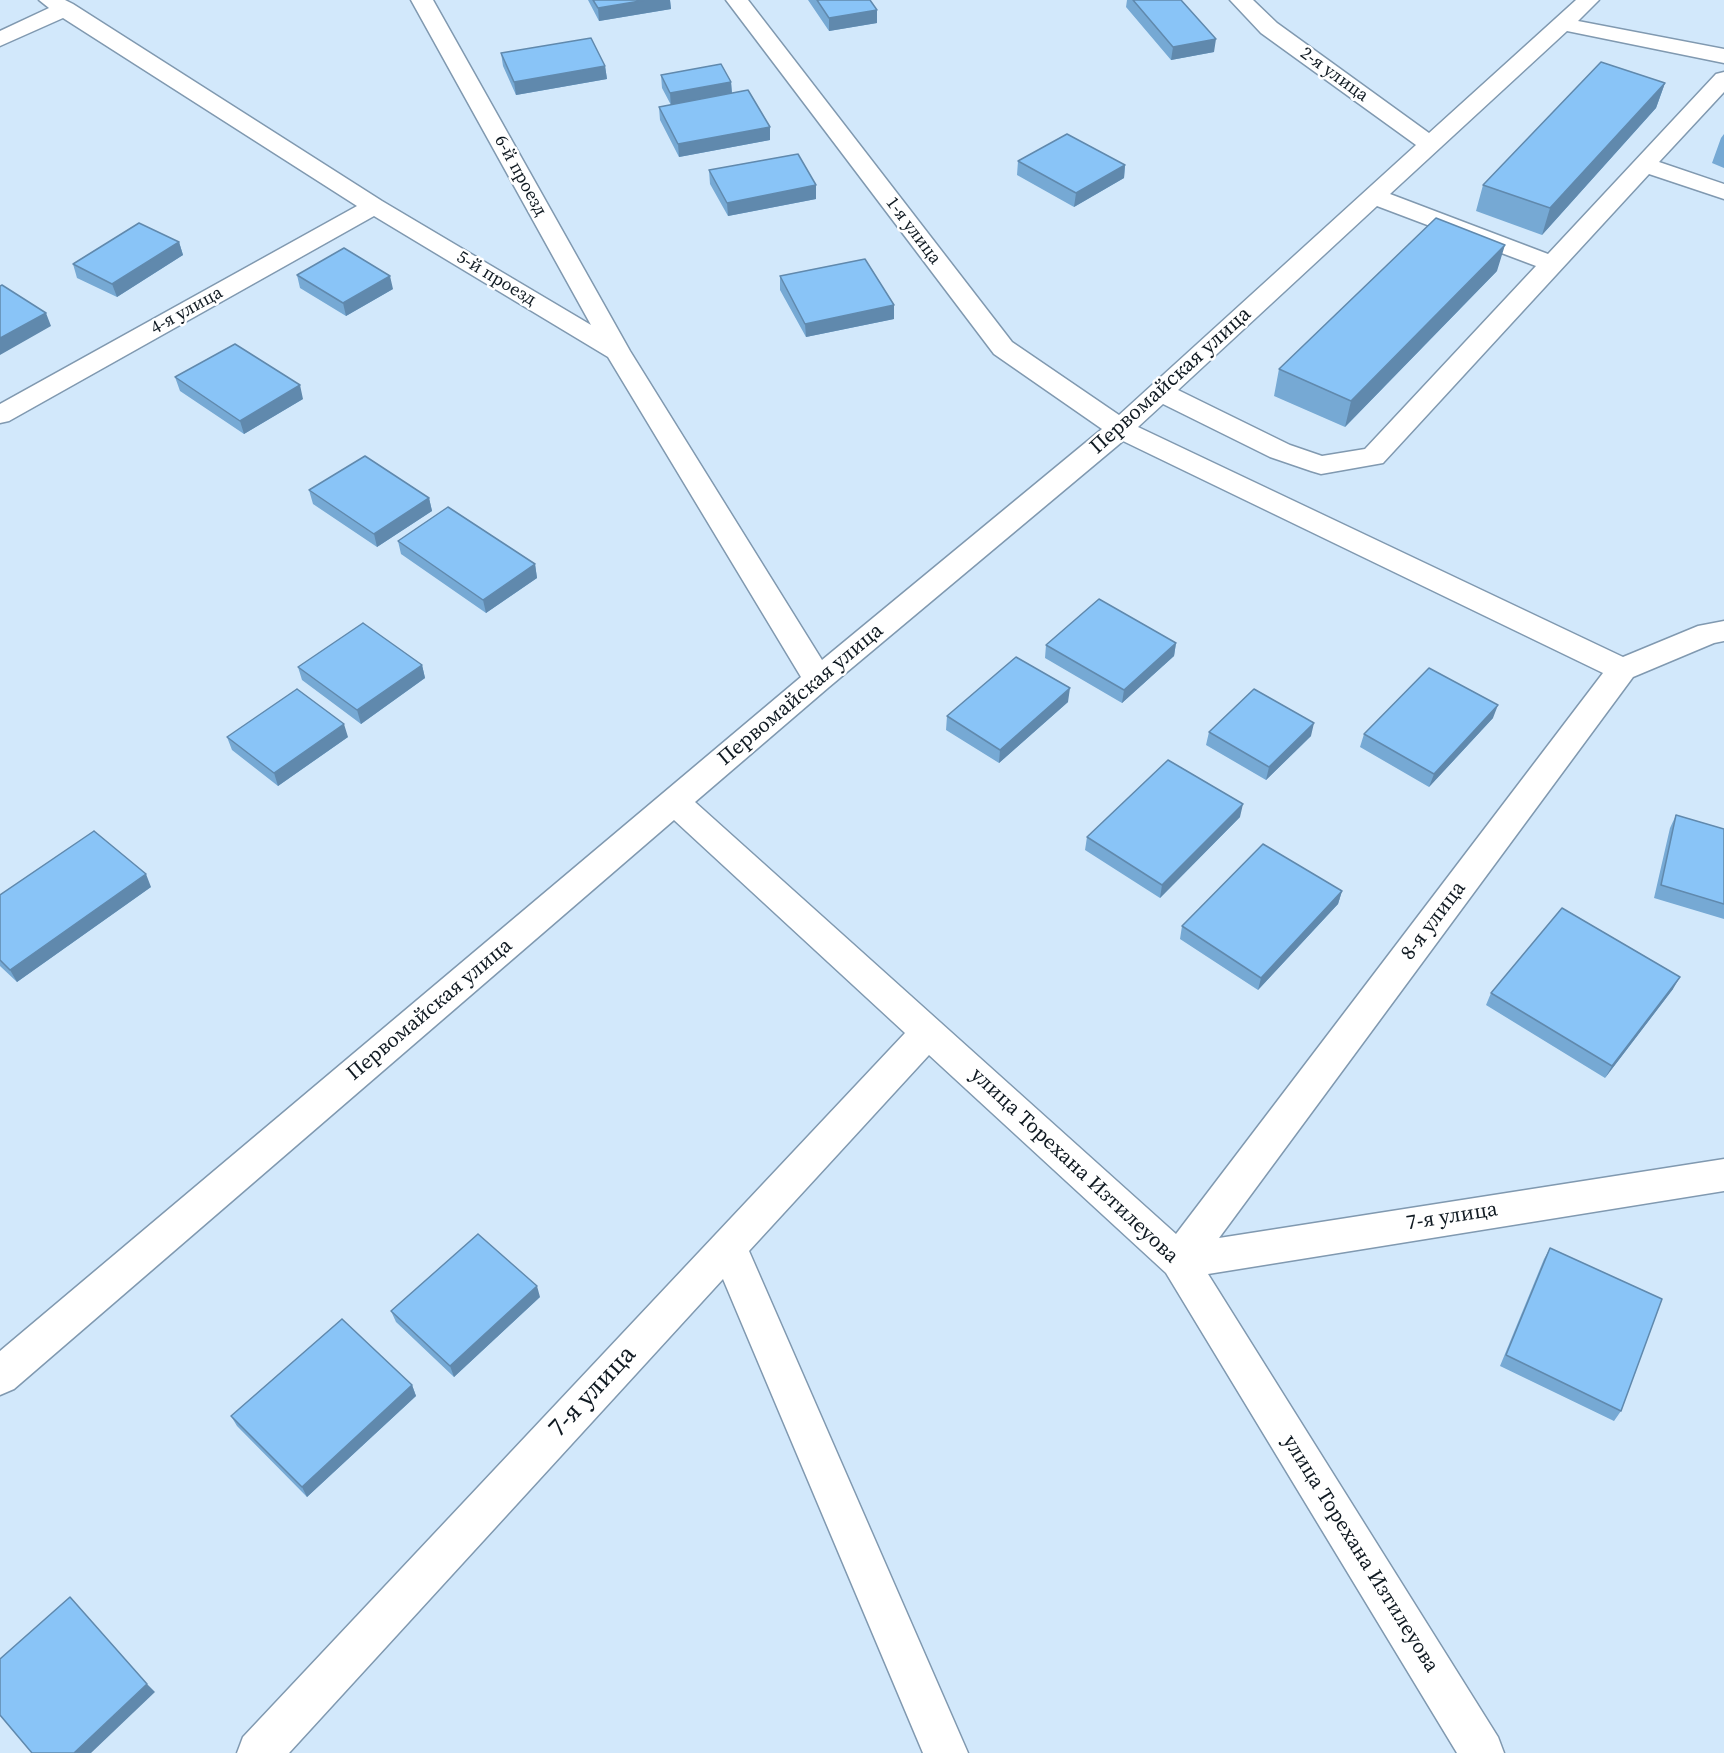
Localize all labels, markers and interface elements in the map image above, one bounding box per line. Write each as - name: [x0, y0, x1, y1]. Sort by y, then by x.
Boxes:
- street label: 2-я улица: [1296, 43, 1372, 107]
- street label: 6-й проезд: [489, 132, 551, 220]
- street label: 1-я улица: [881, 193, 945, 269]
- street label: 5-й проезд: [452, 247, 540, 311]
- street label: 4-я улица: [147, 282, 227, 340]
- street label: Первомайская улица: [1085, 302, 1257, 460]
- street label: Первомайская улица: [713, 619, 889, 771]
- street label: 8-я улица: [1396, 877, 1472, 965]
- street label: Первомайская улица: [342, 934, 518, 1086]
- street label: улица Торехана Изтилеуова: [965, 1063, 1183, 1269]
- street label: 7-я улица: [1404, 1197, 1500, 1237]
- street label: 7-я улица: [543, 1340, 643, 1444]
- street label: улица Торехана Изтилеуова: [1276, 1431, 1444, 1677]

